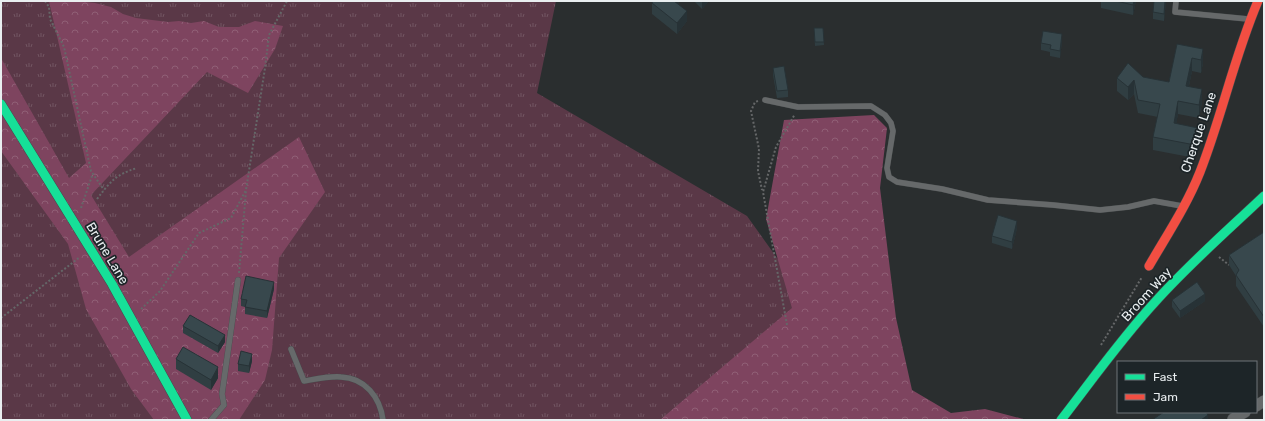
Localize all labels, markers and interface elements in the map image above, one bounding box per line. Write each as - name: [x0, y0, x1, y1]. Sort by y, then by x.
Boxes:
- street label: Cherque Lane: [1178, 90, 1219, 174]
- street label: Brune Lane: [83, 220, 132, 287]
- street label: Broom Way: [1118, 264, 1174, 324]
- legend: [1117, 361, 1257, 413]
- text: Fast: [1153, 370, 1177, 384]
- text: Jam: [1153, 390, 1178, 404]

